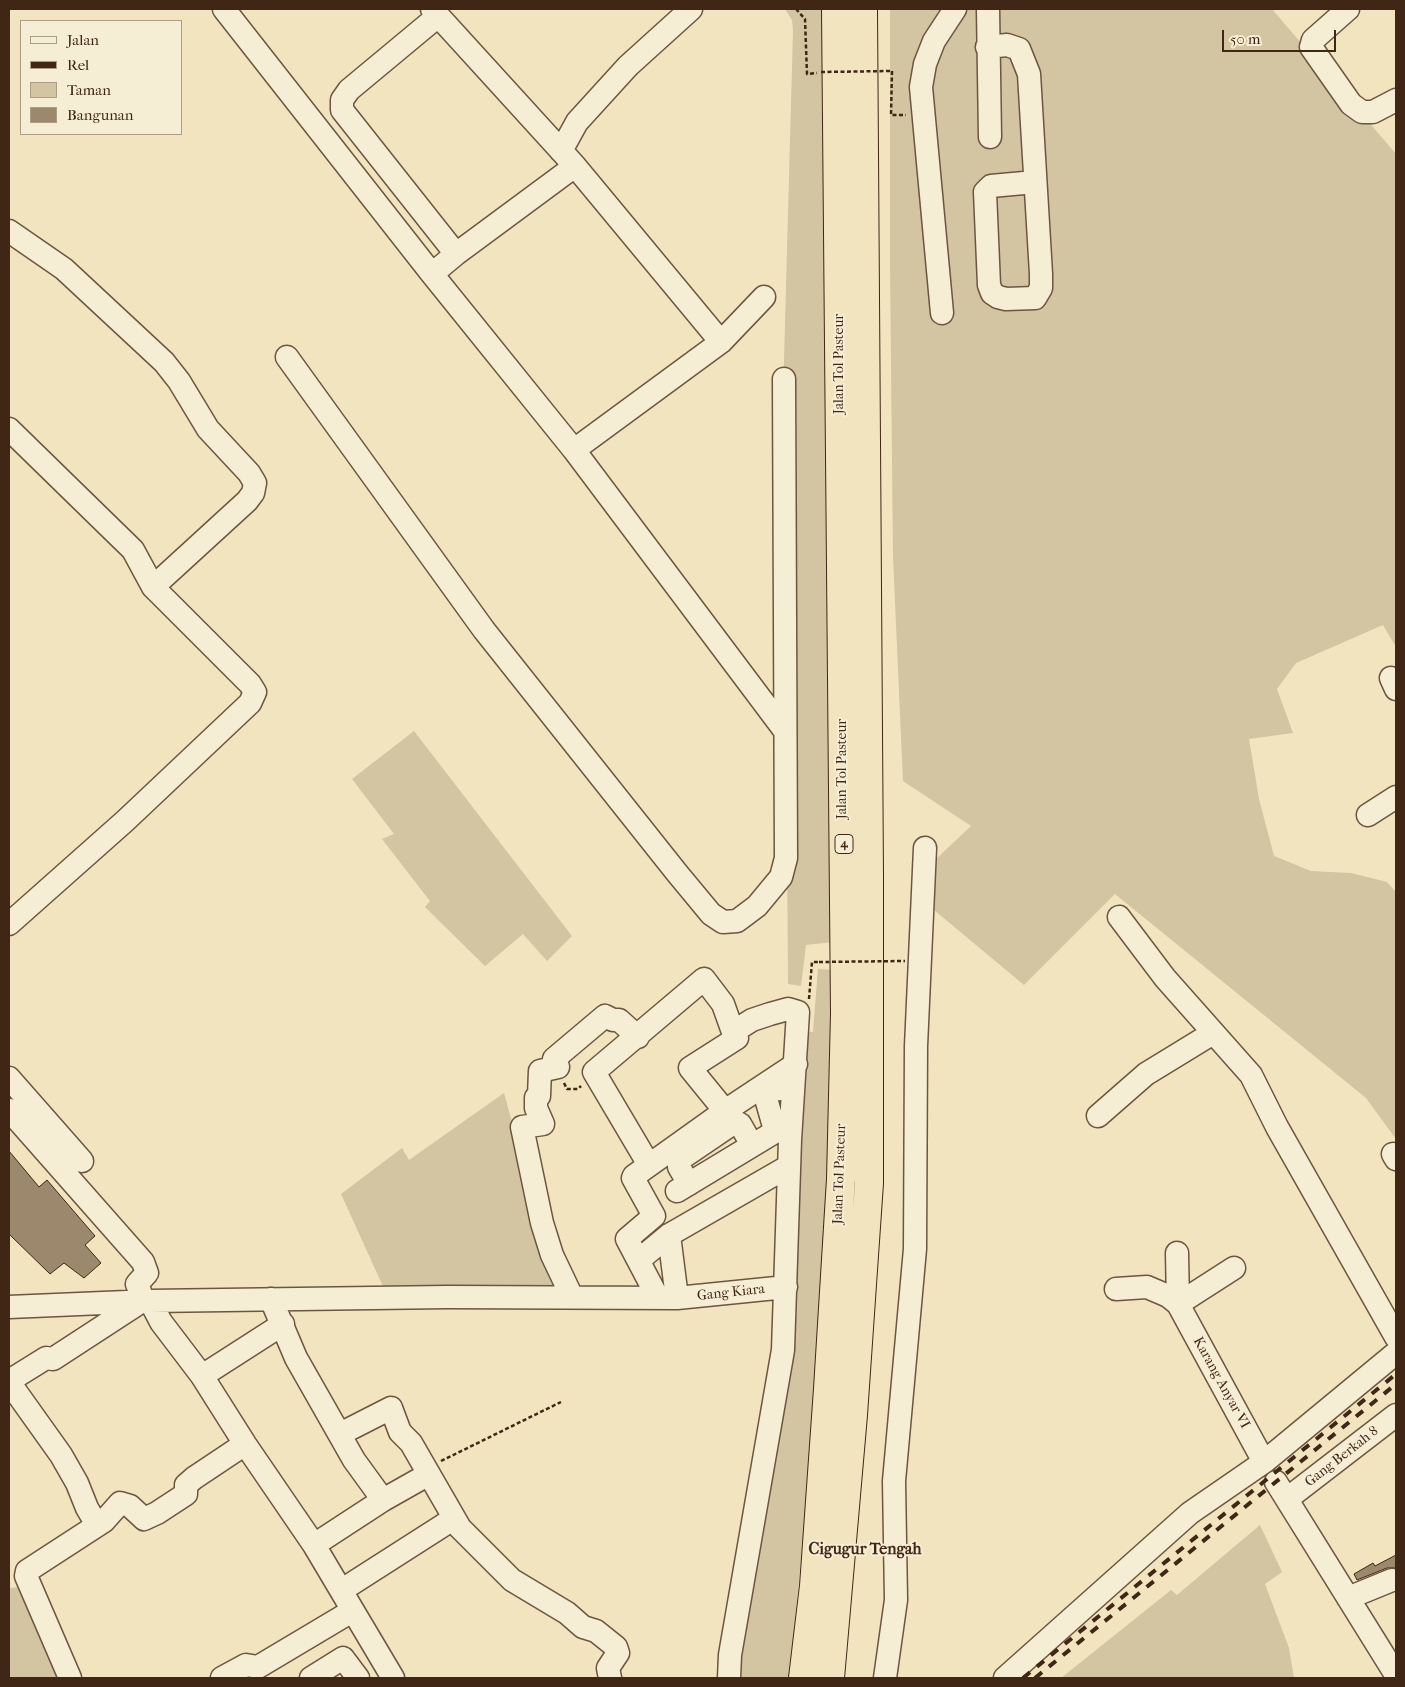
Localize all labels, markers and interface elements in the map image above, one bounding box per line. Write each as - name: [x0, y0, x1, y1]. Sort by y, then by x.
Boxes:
- legend: [20, 20, 182, 135]
- scale bar: [1225, 20, 1339, 52]
- text: 50 m: [1230, 30, 1260, 48]
- text: Jalan: [67, 31, 99, 49]
- text: Rel: [67, 56, 89, 74]
- text: Taman: [67, 81, 111, 99]
- text: Bangunan: [67, 106, 134, 124]
- street label: Jalan Tol Pasteur: [832, 314, 848, 414]
- street label: Jalan Tol Pasteur: [835, 719, 851, 819]
- road number: 4: [835, 834, 853, 854]
- street label: Jalan Tol Pasteur: [830, 1123, 850, 1225]
- street label: Gang Kiara: [696, 1281, 766, 1305]
- street label: Karang Anyar VI: [1189, 1334, 1253, 1432]
- street label: Gang Berkah 8: [1302, 1423, 1382, 1491]
- district label: Cigugur Tengah: [809, 1540, 921, 1560]

